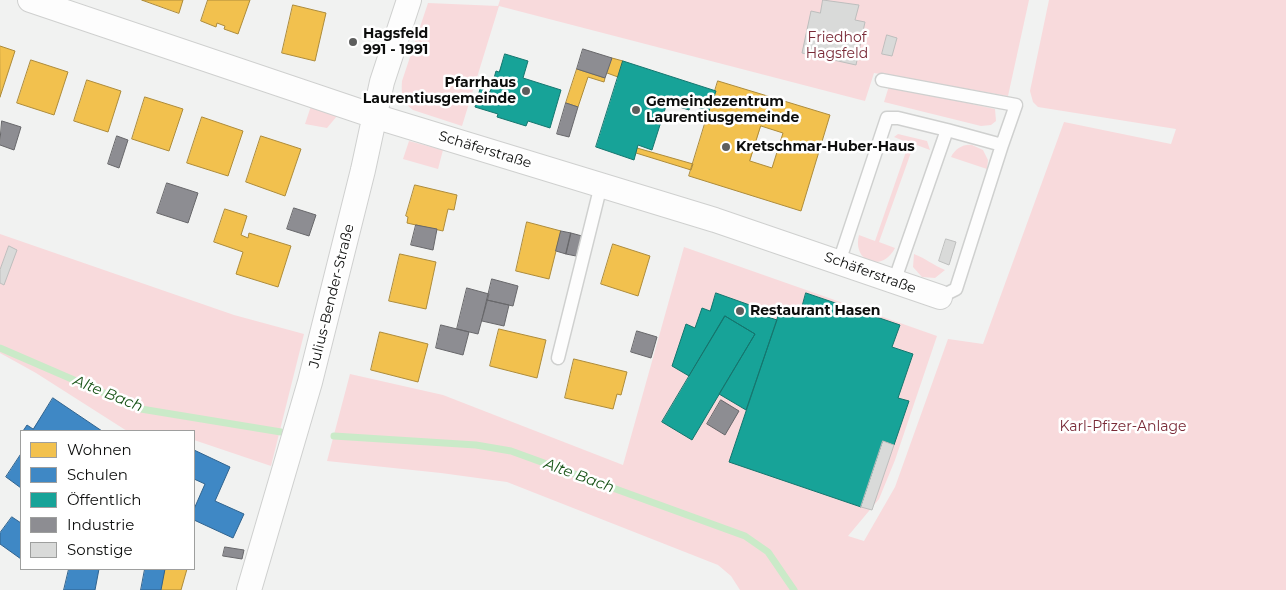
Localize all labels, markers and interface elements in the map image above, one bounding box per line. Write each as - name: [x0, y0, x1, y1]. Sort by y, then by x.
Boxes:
- place label: Hagsfeld 991 - 1991: [363, 26, 428, 58]
- park label: Friedhof Hagsfeld: [806, 30, 868, 62]
- marker: Hagsfeld 991 - 1991: [347, 36, 359, 48]
- place label: Pfarrhaus Laurentiusgemeinde: [363, 75, 516, 108]
- marker: Pfarrhaus Laurentiusgemeinde: [520, 85, 532, 97]
- place label: Gemeindezentrum Laurentiusgemeinde: [646, 94, 799, 126]
- marker: Gemeindezentrum Laurentiusgemeinde: [630, 104, 642, 116]
- street label: Schäferstraße: [436, 128, 534, 172]
- place label: Kretschmar-Huber-Haus: [736, 139, 915, 155]
- marker: Kretschmar-Huber-Haus: [720, 141, 732, 153]
- street label: Julius-Bender-Straße: [306, 222, 358, 370]
- street label: Schäferstraße: [822, 249, 918, 297]
- place label: Restaurant Hasen: [750, 303, 880, 319]
- marker: Restaurant Hasen: [734, 305, 746, 317]
- water label: Alte Bach: [71, 372, 145, 416]
- park label: Karl-Pfizer-Anlage: [1060, 419, 1186, 435]
- legend: [20, 430, 195, 570]
- text: Wohnen: [67, 440, 132, 459]
- water label: Alte Bach: [541, 455, 617, 497]
- text: Schulen: [67, 465, 128, 484]
- text: Öffentlich: [67, 490, 141, 509]
- text: Industrie: [67, 515, 134, 534]
- text: Sonstige: [67, 540, 133, 559]

